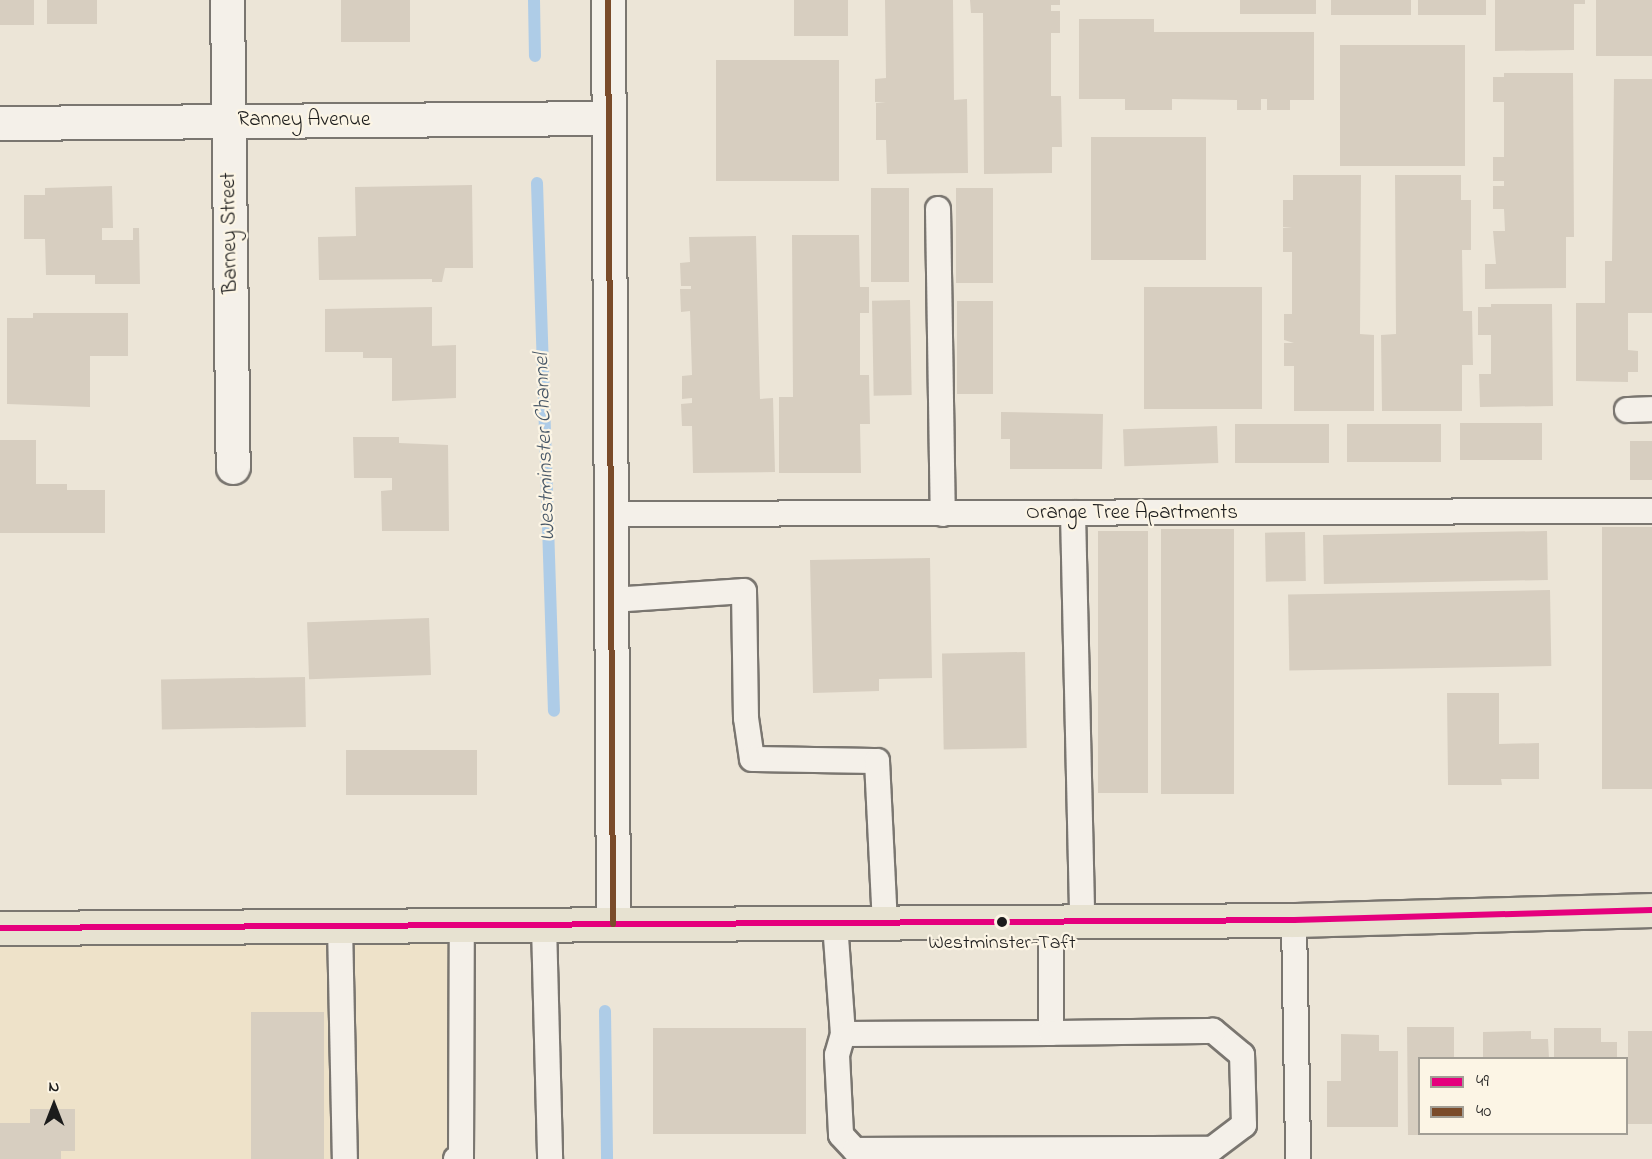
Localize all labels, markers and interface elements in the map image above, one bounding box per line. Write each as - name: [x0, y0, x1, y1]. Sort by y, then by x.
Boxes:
- street label: Ranney Avenue: [238, 107, 370, 133]
- street label: Barney Street: [216, 172, 244, 294]
- water label: Westminster Channel: [530, 353, 562, 541]
- street label: Orange Tree Apartments: [1026, 500, 1238, 526]
- marker: Westminster-Taft: [996, 916, 1008, 928]
- place label: Westminster-Taft: [928, 931, 1076, 955]
- legend: [1418, 1057, 1628, 1135]
- text: 49: [1476, 1069, 1489, 1095]
- north arrow: [24, 1075, 84, 1135]
- text: N: [49, 1075, 59, 1099]
- text: 40: [1476, 1099, 1491, 1125]

